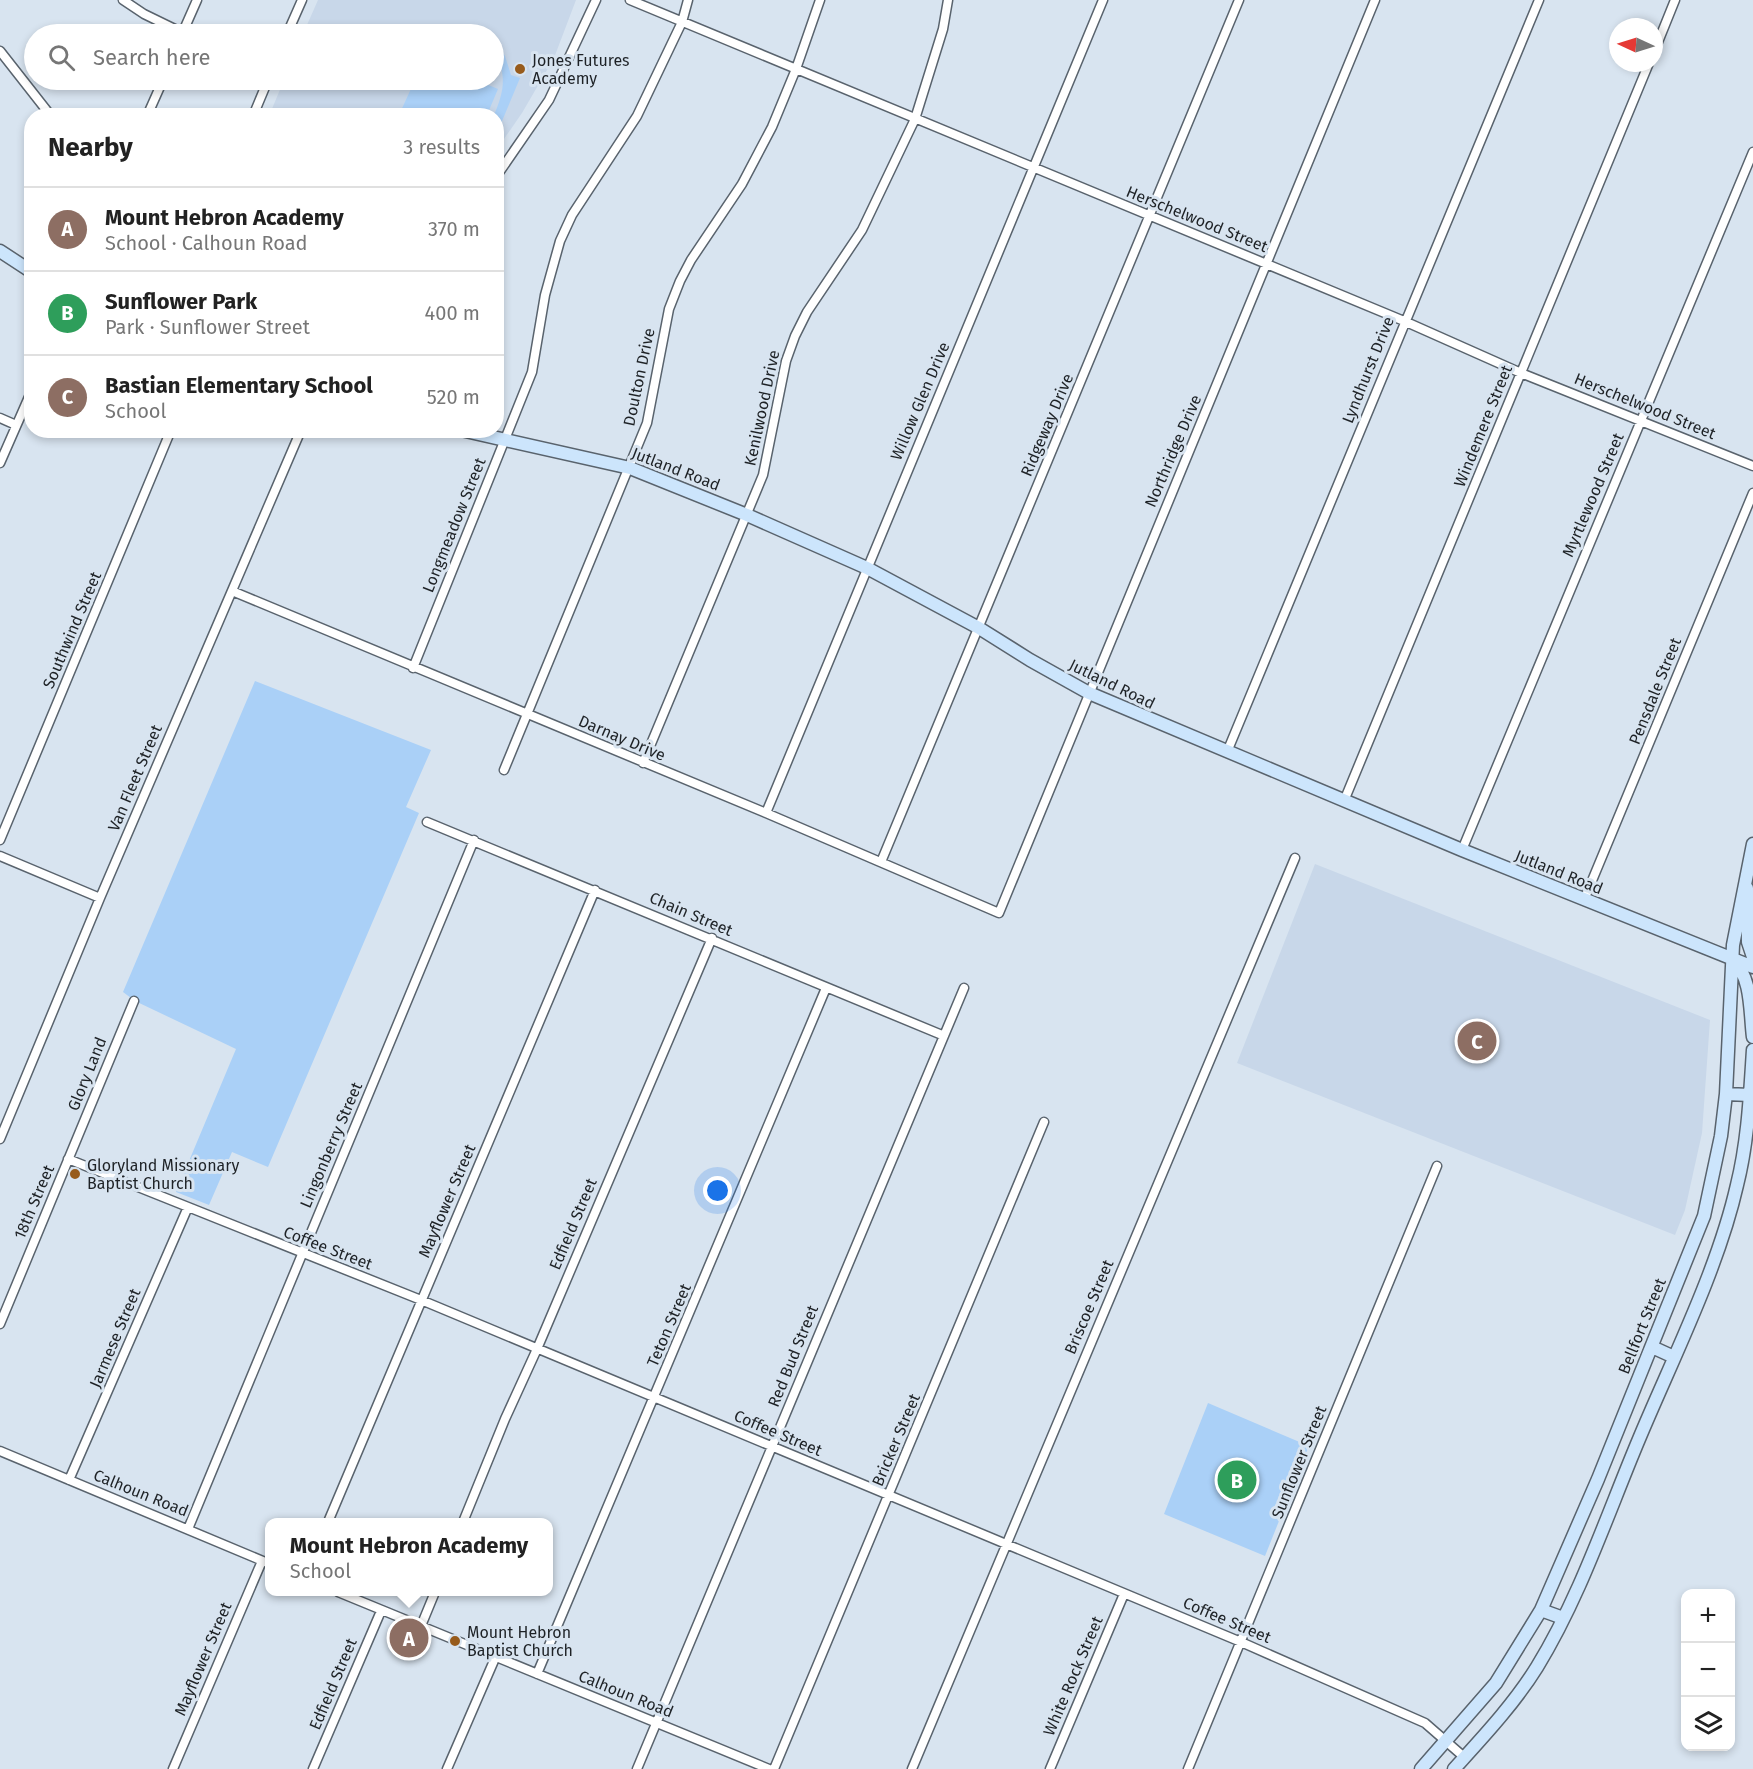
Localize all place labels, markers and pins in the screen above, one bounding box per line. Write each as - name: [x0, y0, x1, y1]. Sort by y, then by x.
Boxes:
- place label: Jones Futures Academy: [532, 51, 630, 88]
- marker: Jones Futures Academy: [513, 62, 527, 76]
- pin: C: [1458, 1018, 1496, 1064]
- place label: Gloryland Missionary Baptist Church: [87, 1156, 239, 1193]
- marker: Gloryland Missionary Baptist Church: [68, 1167, 82, 1181]
- pin: B: [1218, 1458, 1256, 1502]
- pin: A: [390, 1616, 428, 1660]
- place label: Mount Hebron Baptist Church: [467, 1623, 573, 1660]
- marker: Mount Hebron Baptist Church: [448, 1634, 462, 1648]

